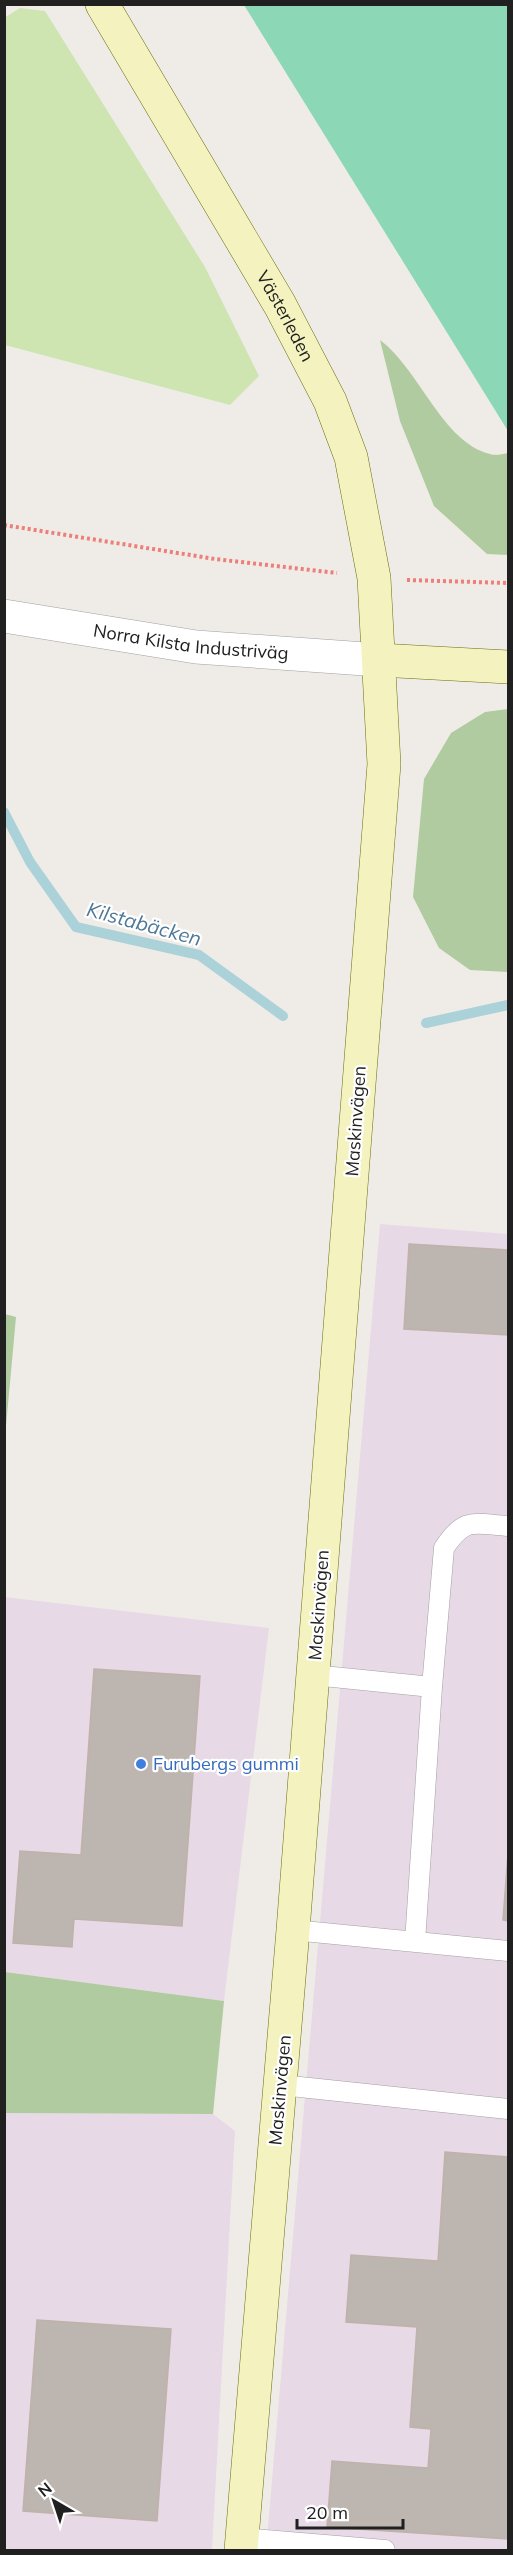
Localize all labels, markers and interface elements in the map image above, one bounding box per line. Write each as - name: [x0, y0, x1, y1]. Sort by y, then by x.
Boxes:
- street label: Västerleden: [251, 266, 319, 365]
- street label: Norra Kilsta Industriväg: [92, 619, 289, 665]
- water label: Kilstabäcken: [84, 896, 204, 951]
- street label: Maskinvägen: [340, 1065, 371, 1177]
- street label: Maskinvägen: [303, 1549, 334, 1661]
- place label: Furubergs gummi: [153, 1752, 299, 1775]
- marker: Furubergs gummi: [134, 1757, 148, 1771]
- street label: Maskinvägen: [263, 2034, 296, 2146]
- north arrow: [24, 2471, 84, 2531]
- text: N: [34, 2478, 56, 2501]
- scale bar: [297, 2492, 404, 2530]
- text: 20 m: [306, 2501, 348, 2524]

